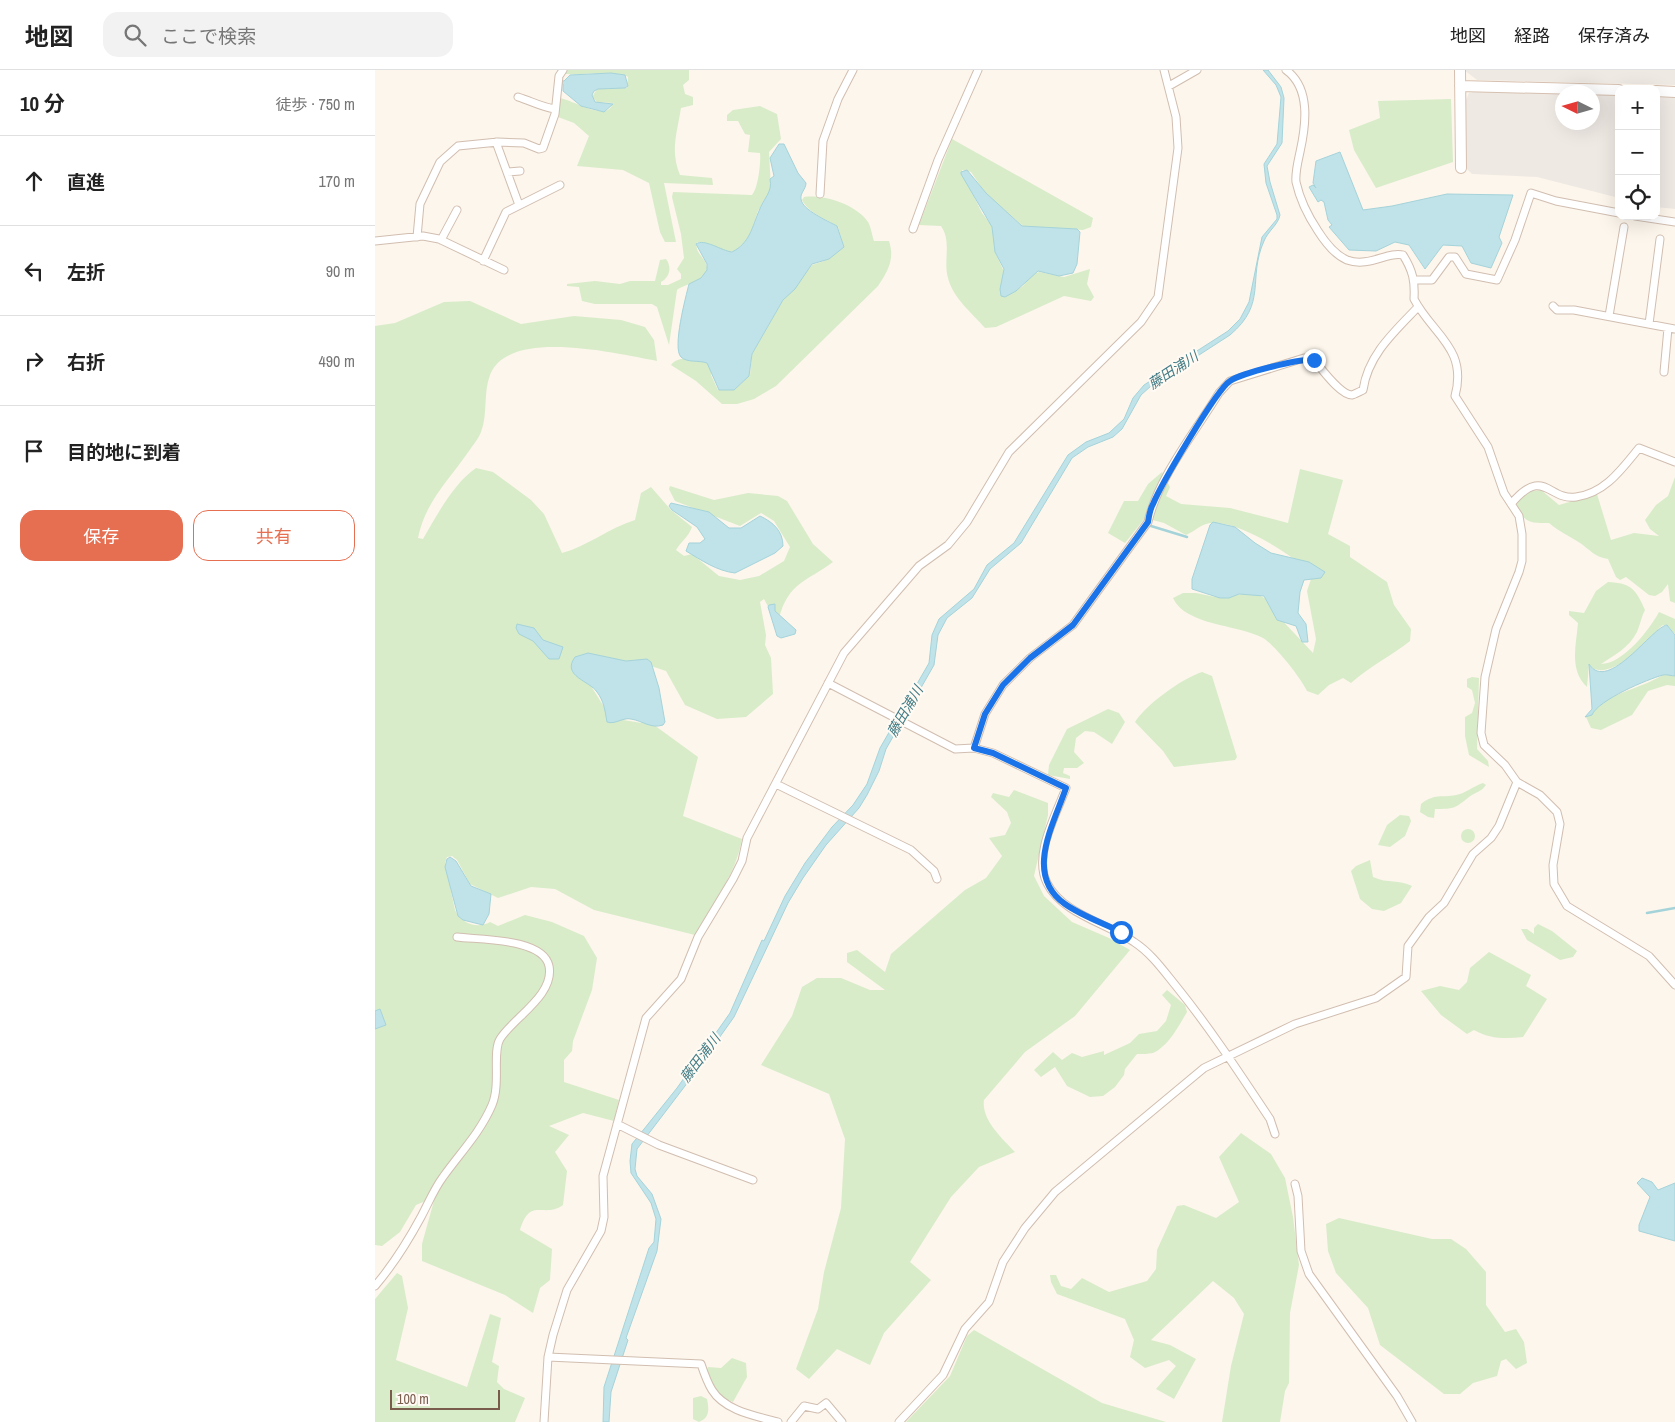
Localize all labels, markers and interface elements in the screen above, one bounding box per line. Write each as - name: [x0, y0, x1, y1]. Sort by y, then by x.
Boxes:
- search box: [103, 12, 453, 57]
- text: 地図: [25, 20, 73, 52]
- icon: search: [121, 21, 149, 49]
- text: ここで検索: [161, 23, 256, 49]
- text: 地図: [1450, 23, 1486, 48]
- text: 経路: [1514, 23, 1550, 48]
- text: 保存済み: [1578, 23, 1650, 48]
- north arrow: [1555, 85, 1600, 130]
- map controls: [1615, 85, 1660, 220]
- button: +: [1615, 85, 1660, 130]
- text: 10 分: [20, 89, 65, 118]
- text: 徒歩 · 750 m: [276, 93, 355, 115]
- button: −: [1615, 130, 1660, 175]
- icon: ahead: [20, 167, 48, 195]
- text: 直進: [67, 169, 105, 195]
- text: 170 m: [319, 170, 355, 192]
- button: locate: [1615, 175, 1660, 220]
- icon: left: [20, 257, 48, 285]
- text: 左折: [67, 259, 105, 285]
- text: 90 m: [326, 260, 355, 282]
- water label: 藤田浦川: [1145, 346, 1203, 393]
- icon: right: [20, 347, 48, 375]
- text: 右折: [67, 349, 105, 375]
- route end: [1303, 349, 1326, 372]
- text: 490 m: [319, 350, 355, 372]
- icon: arrive: [20, 437, 48, 465]
- text: 目的地に到着: [67, 439, 181, 465]
- button: 保存: [20, 510, 183, 561]
- button: 共有: [193, 510, 355, 561]
- water label: 藤田浦川: [883, 681, 928, 740]
- route start: [1110, 921, 1133, 944]
- water label: 藤田浦川: [676, 1029, 725, 1086]
- scale bar: [390, 1387, 500, 1410]
- text: 100 m: [397, 1390, 429, 1408]

